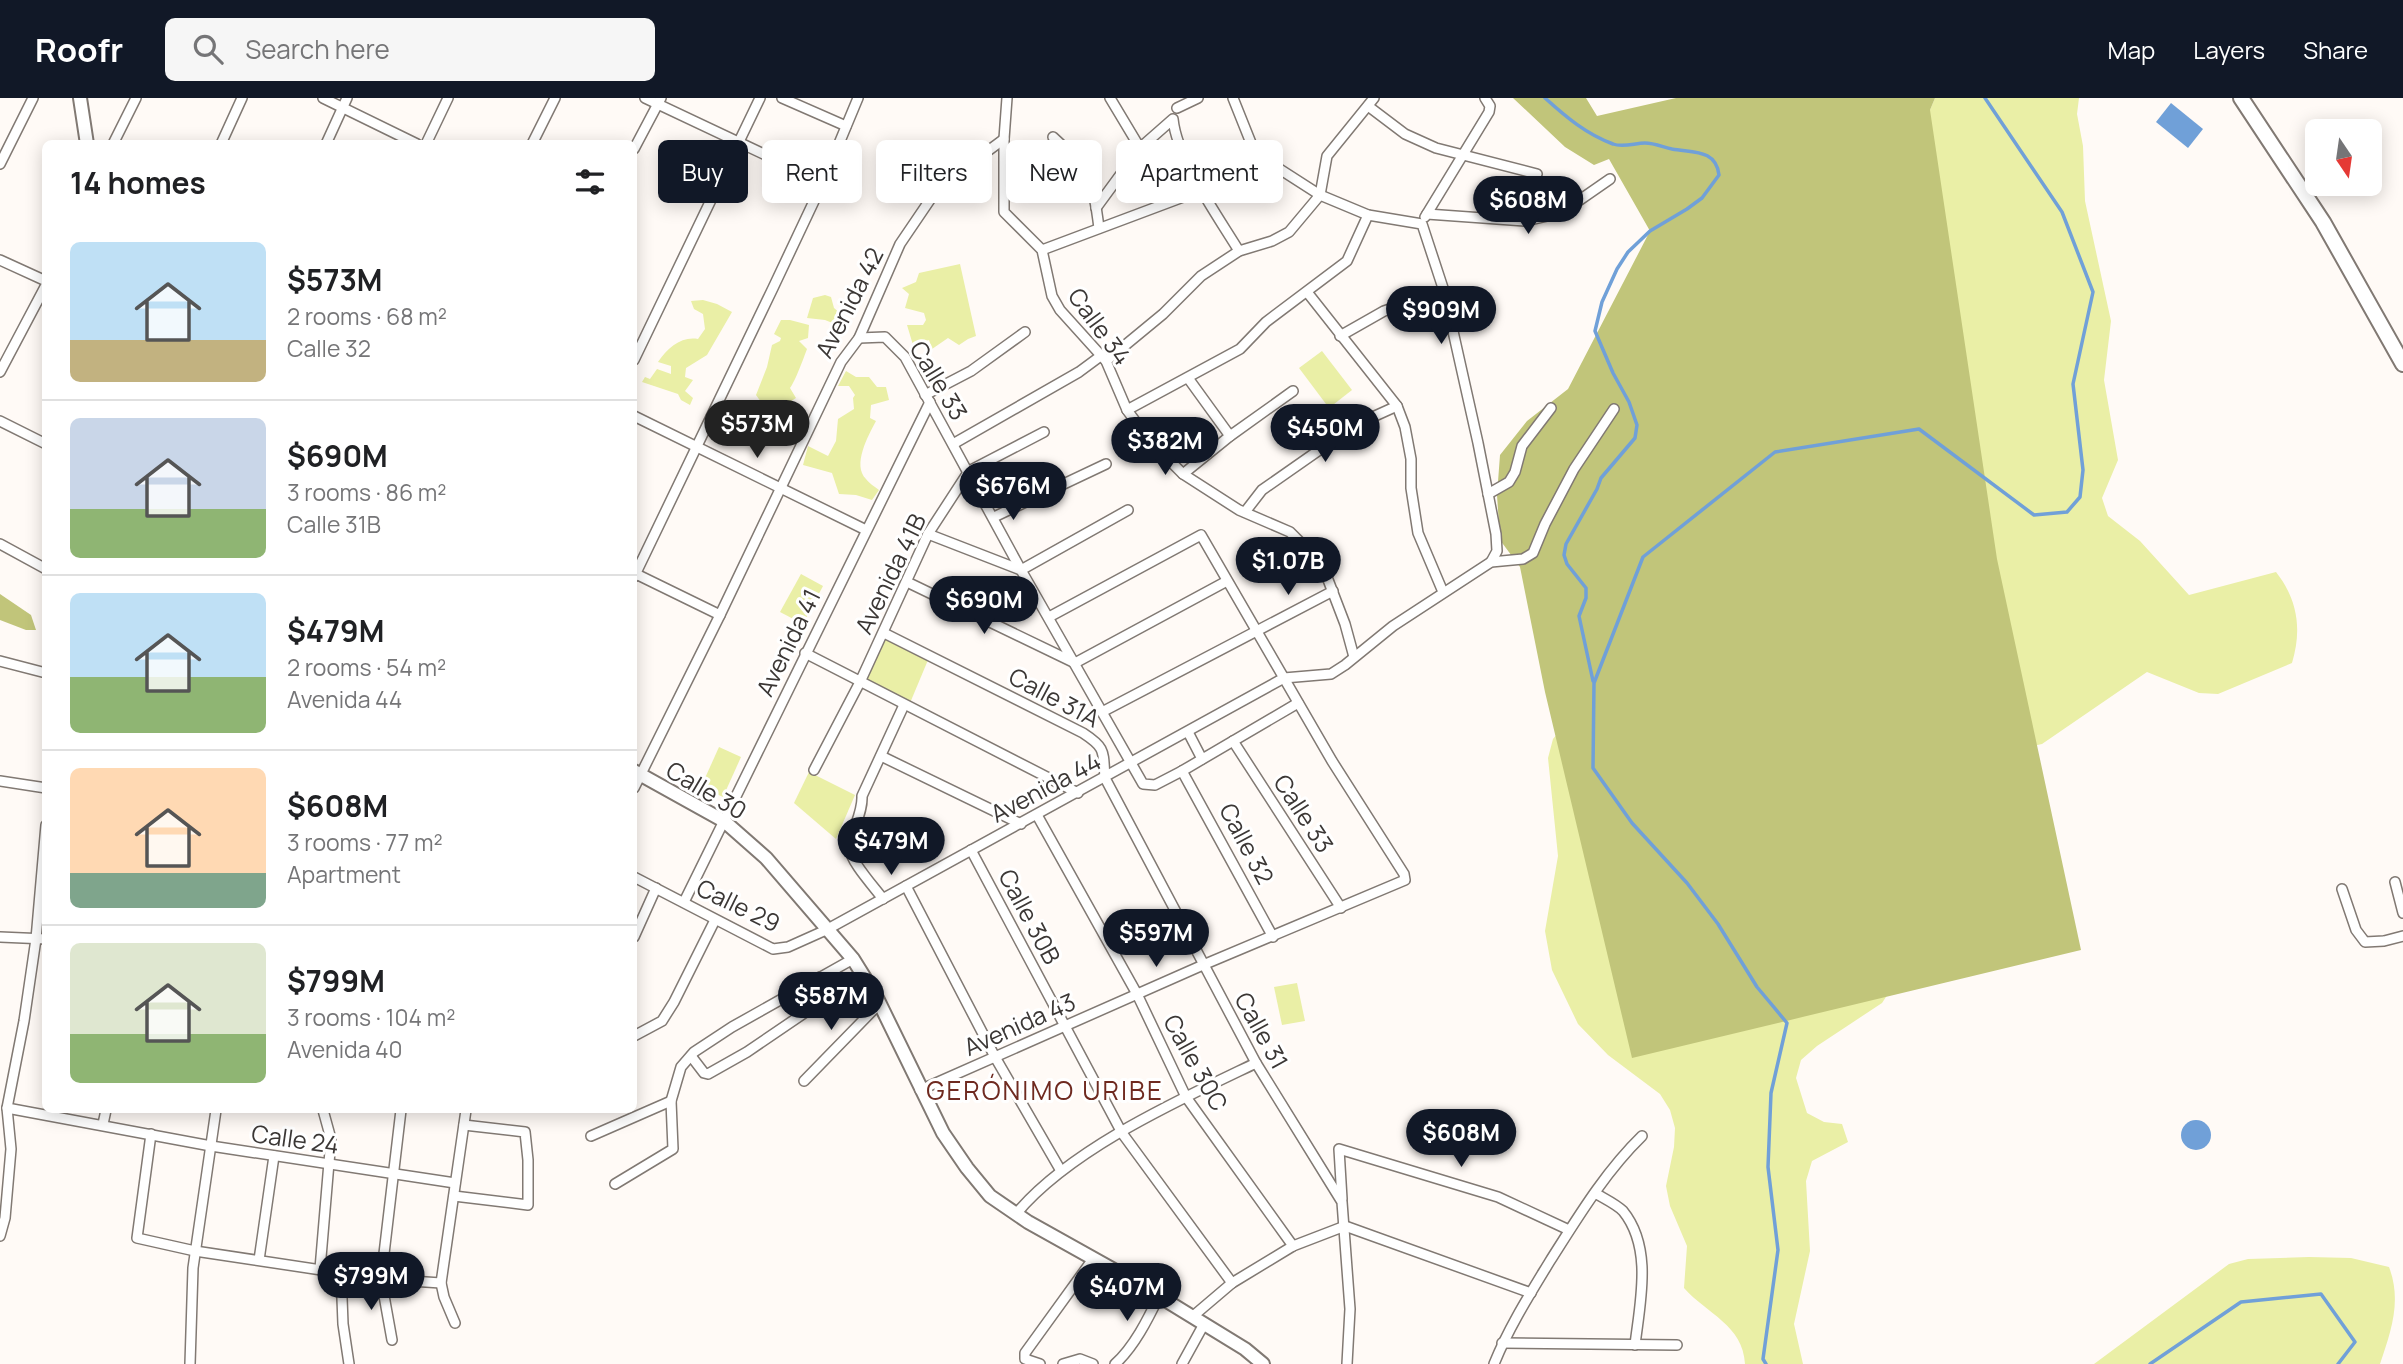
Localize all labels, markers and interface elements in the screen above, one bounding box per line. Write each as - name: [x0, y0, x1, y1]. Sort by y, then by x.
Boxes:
- search box: [165, 18, 655, 81]
- text: Roofr: [35, 27, 123, 72]
- icon: search: [189, 30, 227, 68]
- text: Search here: [245, 31, 390, 67]
- text: Map: [2108, 33, 2155, 66]
- text: Layers: [2193, 33, 2265, 66]
- text: Share: [2303, 33, 2368, 66]
- north arrow: [2305, 119, 2382, 196]
- map controls: [2305, 119, 2382, 196]
- chip: Buy: [658, 140, 748, 203]
- chip: Rent: [762, 140, 862, 203]
- chip: Filters: [876, 140, 992, 203]
- chip: New: [1006, 140, 1102, 203]
- chip: Apartment: [1116, 140, 1283, 203]
- text: 14 homes: [70, 162, 206, 203]
- icon: filters: [571, 163, 609, 201]
- pin: $608M: [1479, 176, 1577, 236]
- text: $608M: [1489, 183, 1567, 215]
- street label: Avenida 42: [807, 242, 891, 363]
- text: $573M: [287, 259, 383, 300]
- icon: home: [126, 270, 210, 354]
- street label: Calle 34: [1061, 281, 1139, 371]
- pin: $909M: [1392, 286, 1490, 346]
- text: $909M: [1402, 293, 1480, 325]
- text: 2 rooms · 68 m²: [287, 300, 447, 332]
- text: Calle 32: [287, 332, 371, 364]
- street label: Calle 33: [903, 334, 976, 426]
- pin: $573M: [708, 400, 806, 460]
- pin: $450M: [1276, 404, 1374, 464]
- text: $573M: [720, 407, 794, 439]
- text: $450M: [1287, 411, 1363, 443]
- pin: $382M: [1116, 418, 1214, 477]
- text: $382M: [1127, 424, 1203, 456]
- text: $690M: [287, 435, 388, 476]
- icon: home: [126, 446, 210, 530]
- pin: $676M: [964, 462, 1062, 522]
- text: $676M: [976, 469, 1050, 501]
- text: 3 rooms · 86 m²: [287, 476, 447, 508]
- text: Calle 31B: [287, 508, 381, 540]
- street label: Avenida 41B: [846, 508, 933, 639]
- pin: $1.07B: [1231, 538, 1345, 597]
- text: $1.07B: [1252, 544, 1324, 576]
- pin: $690M: [935, 576, 1033, 636]
- street label: Avenida 41: [748, 583, 828, 701]
- text: $690M: [945, 583, 1023, 615]
- text: $479M: [287, 610, 384, 651]
- icon: home: [126, 621, 210, 705]
- text: 2 rooms · 54 m²: [287, 651, 446, 683]
- street label: Calle 31A: [1004, 659, 1106, 734]
- text: Avenida 44: [287, 683, 402, 715]
- street label: Avenida 44: [984, 744, 1106, 830]
- street label: Calle 30: [660, 753, 753, 827]
- street label: Calle 33: [1267, 768, 1342, 859]
- text: $608M: [287, 785, 388, 826]
- icon: home: [126, 796, 210, 880]
- street label: Calle 32: [1212, 797, 1282, 890]
- pin: $479M: [842, 818, 940, 877]
- text: $479M: [854, 824, 928, 856]
- text: 3 rooms · 77 m²: [287, 826, 443, 858]
- text: Apartment: [287, 858, 401, 890]
- street label: Calle 30B: [992, 863, 1069, 970]
- street label: Calle 29: [691, 870, 786, 939]
- pin: $597M: [1107, 910, 1205, 969]
- text: $597M: [1119, 916, 1193, 948]
- text: $799M: [287, 960, 385, 1001]
- icon: home: [126, 971, 210, 1055]
- pin: $587M: [782, 972, 880, 1032]
- text: $587M: [794, 979, 868, 1011]
- street label: Avenida 43: [958, 984, 1081, 1063]
- street label: Calle 31: [1228, 986, 1297, 1075]
- text: 3 rooms · 104 m²: [287, 1001, 455, 1033]
- street label: Calle 30C: [1156, 1008, 1236, 1116]
- text: Avenida 40: [287, 1033, 403, 1065]
- district label: GERÓNIMO URIBE: [926, 1072, 1164, 1108]
- pin: $608M: [1412, 1110, 1510, 1169]
- street label: Calle 24: [249, 1116, 341, 1161]
- text: $608M: [1422, 1116, 1500, 1148]
- pin: $799M: [322, 1252, 420, 1312]
- text: $799M: [334, 1259, 408, 1291]
- pin: $407M: [1078, 1264, 1176, 1323]
- text: $407M: [1089, 1270, 1165, 1302]

